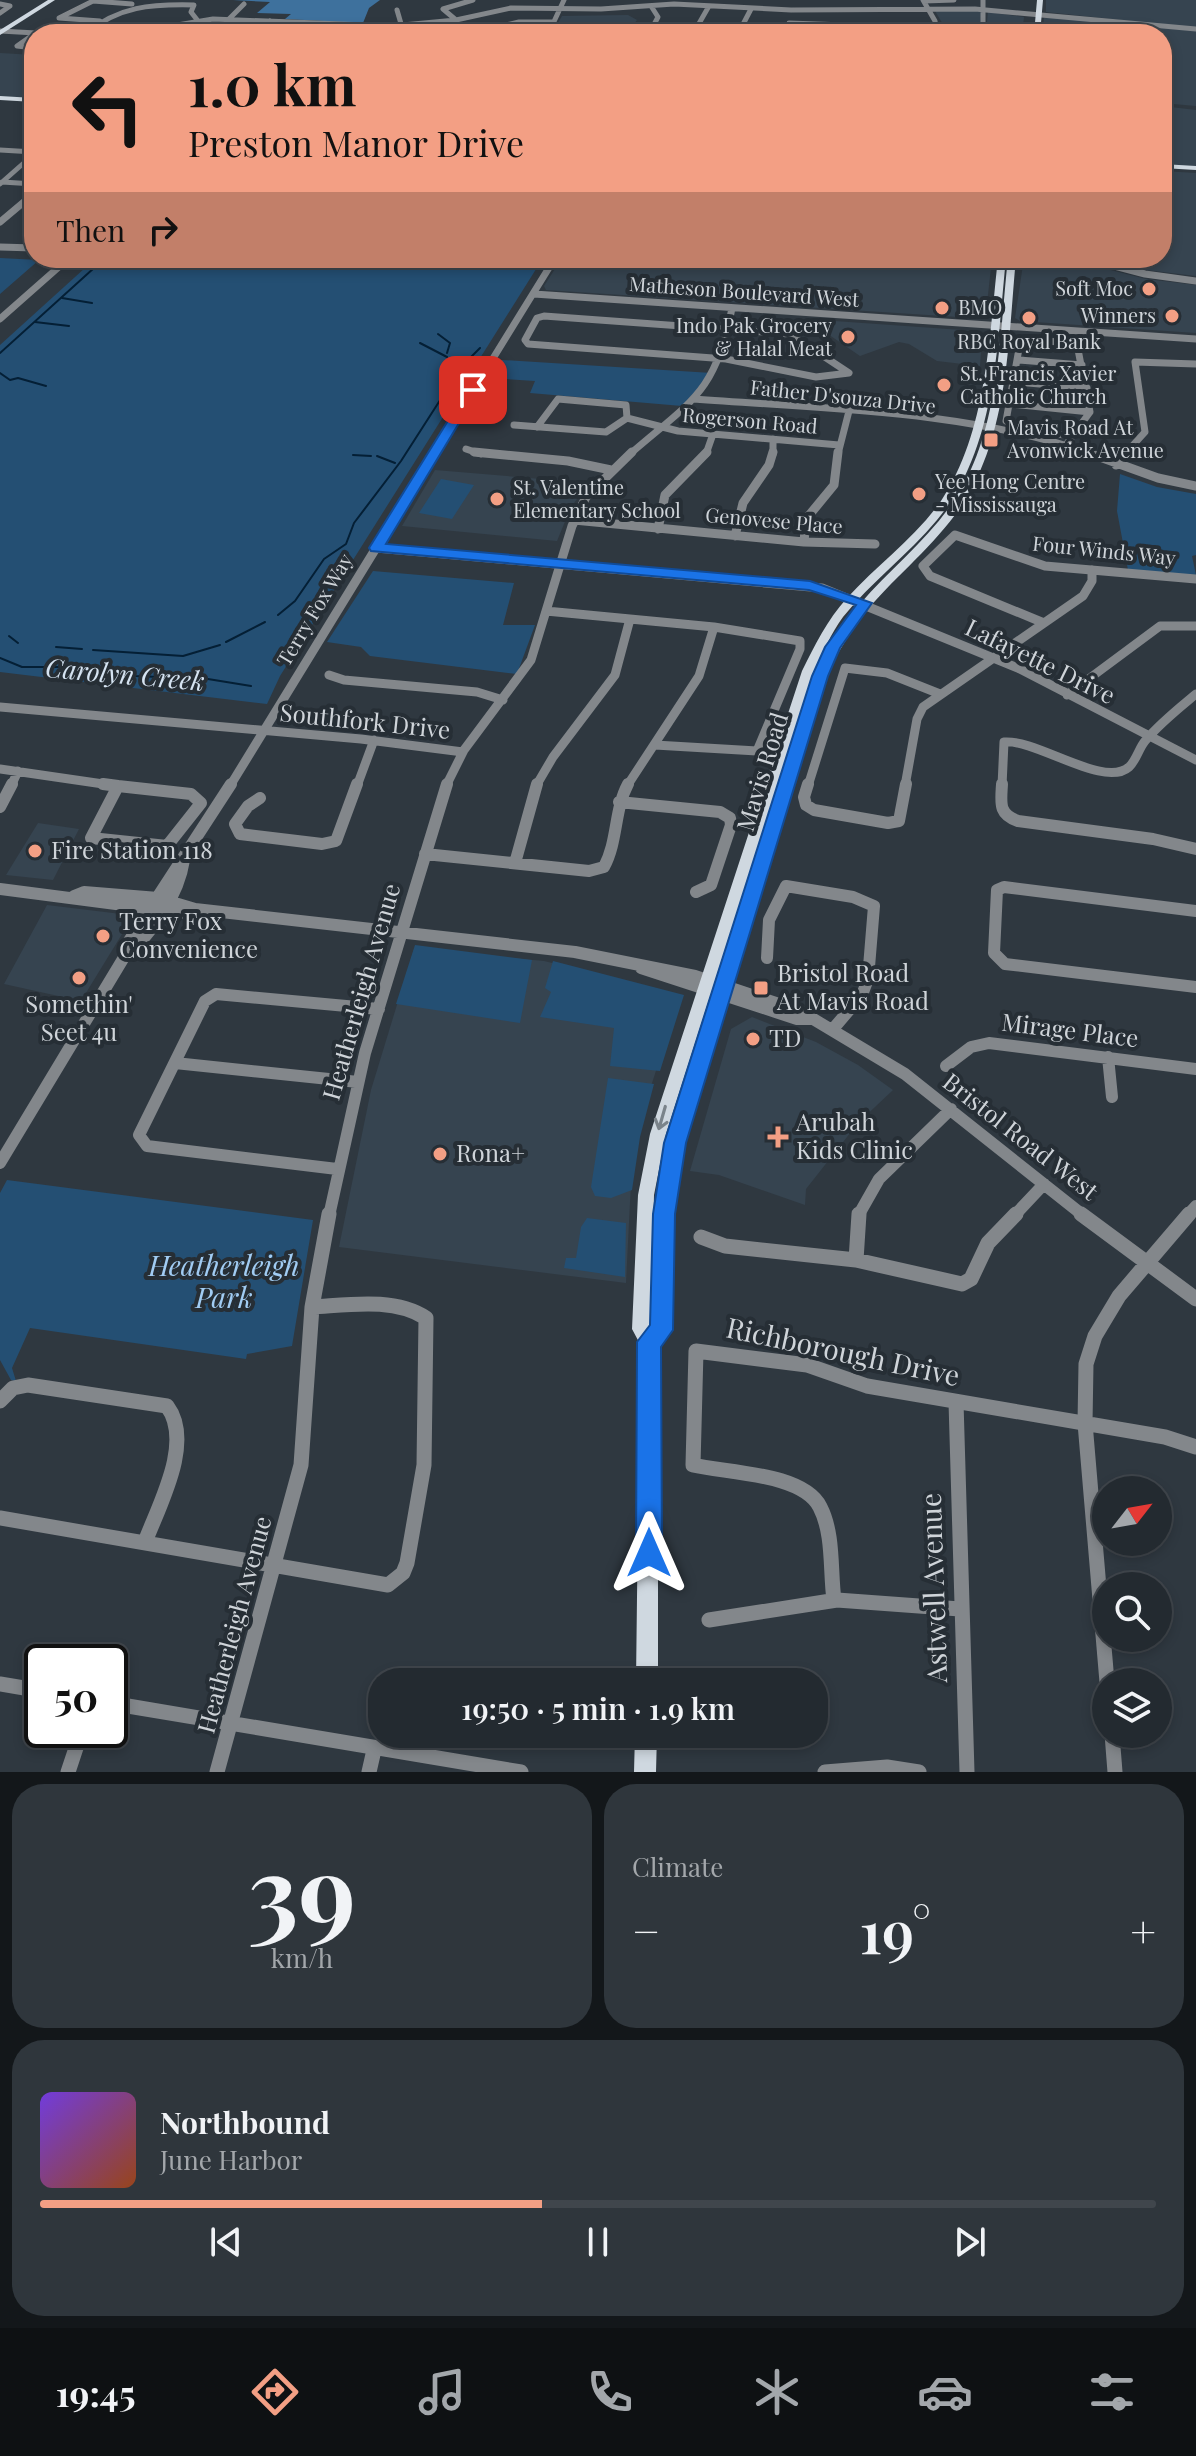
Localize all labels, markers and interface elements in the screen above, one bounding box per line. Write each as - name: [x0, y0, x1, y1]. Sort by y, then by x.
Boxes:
- text: 1.0 km: [188, 46, 357, 121]
- icon: left: [56, 56, 160, 160]
- text: Preston Manor Drive: [188, 118, 524, 166]
- icon: right: [141, 208, 185, 252]
- text: Then: [56, 210, 125, 250]
- street label: Matheson Boulevard West: [628, 269, 861, 312]
- place label: Soft Moc: [1055, 274, 1133, 301]
- marker: Soft Moc: [1140, 280, 1158, 298]
- place label: BMO: [958, 293, 1002, 320]
- marker: BMO: [933, 299, 951, 317]
- place label: Winners: [1080, 301, 1156, 328]
- marker: Winners: [1163, 307, 1181, 325]
- marker: RBC Royal Bank: [1020, 309, 1038, 327]
- place label: Indo Pak Grocery & Halal Meat: [676, 311, 833, 361]
- place label: RBC Royal Bank: [957, 327, 1101, 354]
- marker: Indo Pak Grocery & Halal Meat: [839, 328, 857, 346]
- pin: [439, 356, 507, 424]
- place label: St. Francis Xavier Catholic Church: [960, 359, 1117, 409]
- icon: arrive: [451, 368, 495, 412]
- street label: Father D'souza Drive: [749, 372, 937, 419]
- marker: St. Francis Xavier Catholic Church: [935, 376, 953, 394]
- street label: Rogerson Road: [681, 400, 819, 439]
- place label: Mavis Road At Avonwick Avenue: [1006, 413, 1164, 463]
- marker: Mavis Road At Avonwick Avenue: [982, 431, 1000, 449]
- place label: Yee Hong Centre - Mississauga: [934, 467, 1085, 517]
- place label: St. Valentine Elementary School: [513, 473, 681, 523]
- marker: Yee Hong Centre - Mississauga: [910, 485, 928, 503]
- marker: St. Valentine Elementary School: [488, 490, 506, 508]
- street label: Genovese Place: [704, 500, 844, 539]
- street label: Four Winds Way: [1031, 529, 1177, 570]
- street label: Terry Fox Way: [269, 548, 358, 671]
- street label: Lafayette Drive: [961, 610, 1121, 710]
- water label: Carolyn Creek: [44, 649, 206, 698]
- street label: Southfork Drive: [278, 695, 452, 745]
- street label: Mavis Road: [728, 708, 794, 835]
- place label: Fire Station 118: [51, 833, 213, 865]
- marker: Fire Station 118: [26, 842, 44, 860]
- street label: Heatherleigh Avenue: [314, 880, 406, 1103]
- place label: Terry Fox Convenience: [119, 904, 258, 964]
- marker: Terry Fox Convenience: [94, 927, 112, 945]
- place label: Bristol Road At Mavis Road: [776, 956, 929, 1016]
- marker: Somethin' Seet 4u: [70, 969, 88, 987]
- marker: Bristol Road At Mavis Road: [752, 979, 770, 997]
- place label: Somethin' Seet 4u: [25, 987, 133, 1047]
- street label: Mirage Place: [1000, 1005, 1140, 1053]
- place label: TD: [769, 1021, 801, 1053]
- marker: TD: [744, 1030, 762, 1048]
- street label: Bristol Road West: [937, 1065, 1106, 1206]
- one-way arrow: [654, 1104, 669, 1130]
- place label: Arubah Kids Clinic: [795, 1105, 913, 1165]
- marker: Arubah Kids Clinic: [767, 1126, 789, 1148]
- place label: Rona+: [456, 1136, 525, 1168]
- marker: Rona+: [431, 1145, 449, 1163]
- park label: Heatherleigh Park: [147, 1246, 300, 1315]
- street label: Richborough Drive: [723, 1308, 963, 1393]
- north arrow: [1092, 1476, 1172, 1556]
- map controls: [1092, 1476, 1172, 1748]
- street label: Astwell Avenue: [911, 1492, 954, 1685]
- position arrow: [607, 1511, 691, 1595]
- street label: Heatherleigh Avenue: [189, 1512, 277, 1737]
- button: search: [1092, 1572, 1172, 1652]
- speed limit sign: 50: [24, 1644, 128, 1748]
- button: layers: [1092, 1668, 1172, 1748]
- text: 19:50 · 5 min · 1.9 km: [461, 1688, 735, 1728]
- text: 39: [248, 1818, 356, 1957]
- text: Climate: [632, 1849, 723, 1884]
- text: 19°: [859, 1889, 931, 1969]
- text: −: [632, 1900, 660, 1959]
- text: +: [1130, 1900, 1156, 1959]
- text: km/h: [271, 1940, 333, 1975]
- text: Northbound: [160, 2102, 330, 2142]
- text: June Harbor: [160, 2142, 302, 2177]
- icon: previous: [204, 2220, 248, 2264]
- icon: pause: [576, 2220, 620, 2264]
- icon: next: [948, 2220, 992, 2264]
- icon: directions: [247, 2364, 303, 2420]
- icon: music: [414, 2364, 470, 2420]
- icon: phone: [582, 2364, 638, 2420]
- icon: climate: [749, 2364, 805, 2420]
- icon: car: [917, 2364, 973, 2420]
- icon: filters: [1084, 2364, 1140, 2420]
- text: 19:45: [56, 2368, 135, 2416]

